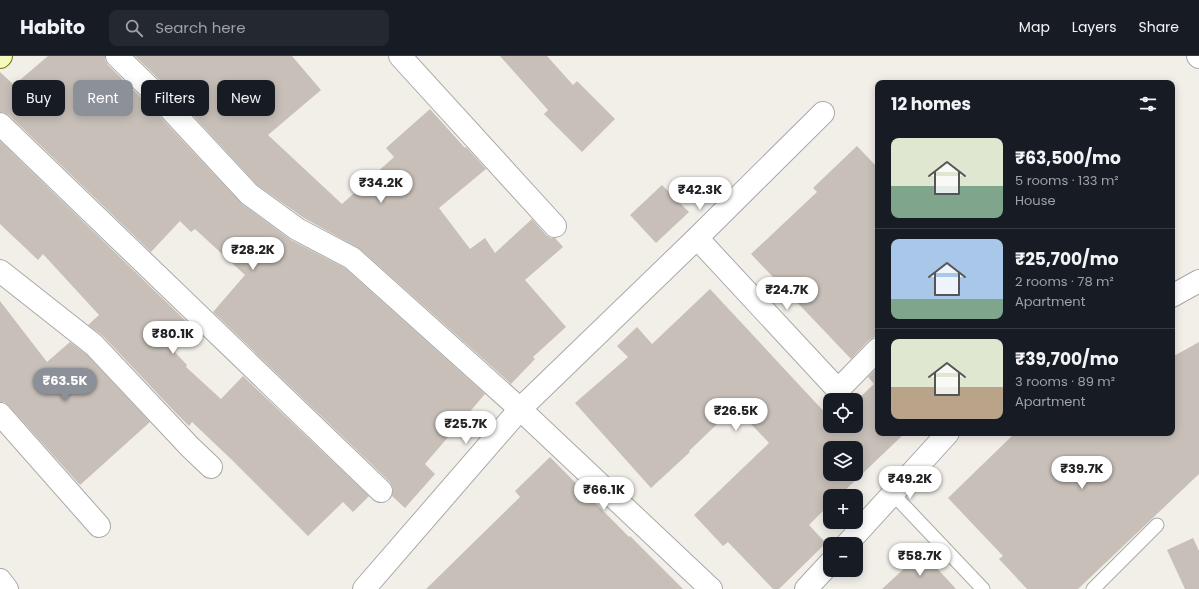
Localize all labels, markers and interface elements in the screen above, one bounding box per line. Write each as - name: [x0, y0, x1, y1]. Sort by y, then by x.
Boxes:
- search box: [109, 10, 389, 46]
- text: Habito: [20, 14, 85, 41]
- icon: search: [123, 17, 145, 39]
- text: Search here: [155, 17, 245, 38]
- text: Map: [1019, 17, 1050, 37]
- text: Layers: [1072, 17, 1116, 37]
- text: Share: [1138, 17, 1179, 37]
- chip: Buy: [12, 80, 65, 116]
- chip: Rent: [73, 80, 133, 116]
- chip: Filters: [141, 80, 209, 116]
- chip: New: [217, 80, 275, 116]
- text: 12 homes: [891, 92, 971, 116]
- icon: filters: [1137, 93, 1159, 115]
- text: ₹63,500/mo: [1015, 146, 1121, 170]
- icon: home: [923, 154, 971, 202]
- pin: ₹34.2K: [348, 170, 414, 204]
- text: 5 rooms · 133 m²: [1015, 171, 1119, 190]
- text: ₹34.2K: [359, 173, 403, 192]
- pin: ₹42.3K: [667, 177, 733, 211]
- text: ₹42.3K: [678, 180, 722, 199]
- text: House: [1015, 191, 1055, 210]
- pin: ₹28.2K: [220, 237, 286, 271]
- text: ₹28.2K: [231, 240, 275, 259]
- text: ₹25,700/mo: [1015, 247, 1119, 271]
- icon: home: [923, 255, 971, 303]
- text: 2 rooms · 78 m²: [1015, 272, 1114, 291]
- pin: ₹24.7K: [754, 277, 820, 311]
- text: ₹24.7K: [765, 280, 809, 299]
- text: Apartment: [1015, 292, 1085, 311]
- pin: ₹80.1K: [140, 321, 206, 355]
- text: ₹80.1K: [152, 324, 194, 343]
- text: ₹39,700/mo: [1015, 347, 1119, 371]
- icon: home: [923, 355, 971, 403]
- pin: ₹63.5K: [32, 368, 98, 402]
- text: ₹63.5K: [42, 371, 88, 390]
- text: 3 rooms · 89 m²: [1015, 372, 1115, 391]
- text: Apartment: [1015, 392, 1085, 411]
- map controls: [823, 393, 863, 577]
- button: locate: [823, 393, 863, 433]
- pin: ₹26.5K: [703, 398, 769, 432]
- text: ₹26.5K: [714, 401, 758, 420]
- pin: ₹25.7K: [433, 411, 499, 445]
- text: ₹25.7K: [444, 414, 488, 433]
- button: layers: [823, 441, 863, 481]
- pin: ₹39.7K: [1049, 456, 1115, 490]
- text: ₹39.7K: [1060, 459, 1104, 478]
- pin: ₹49.2K: [877, 466, 943, 500]
- text: ₹49.2K: [888, 469, 932, 488]
- pin: ₹66.1K: [571, 477, 637, 511]
- text: ₹66.1K: [583, 480, 625, 499]
- button: +: [823, 489, 863, 529]
- button: −: [823, 537, 863, 577]
- pin: ₹58.7K: [887, 543, 953, 577]
- text: ₹58.7K: [898, 546, 942, 565]

